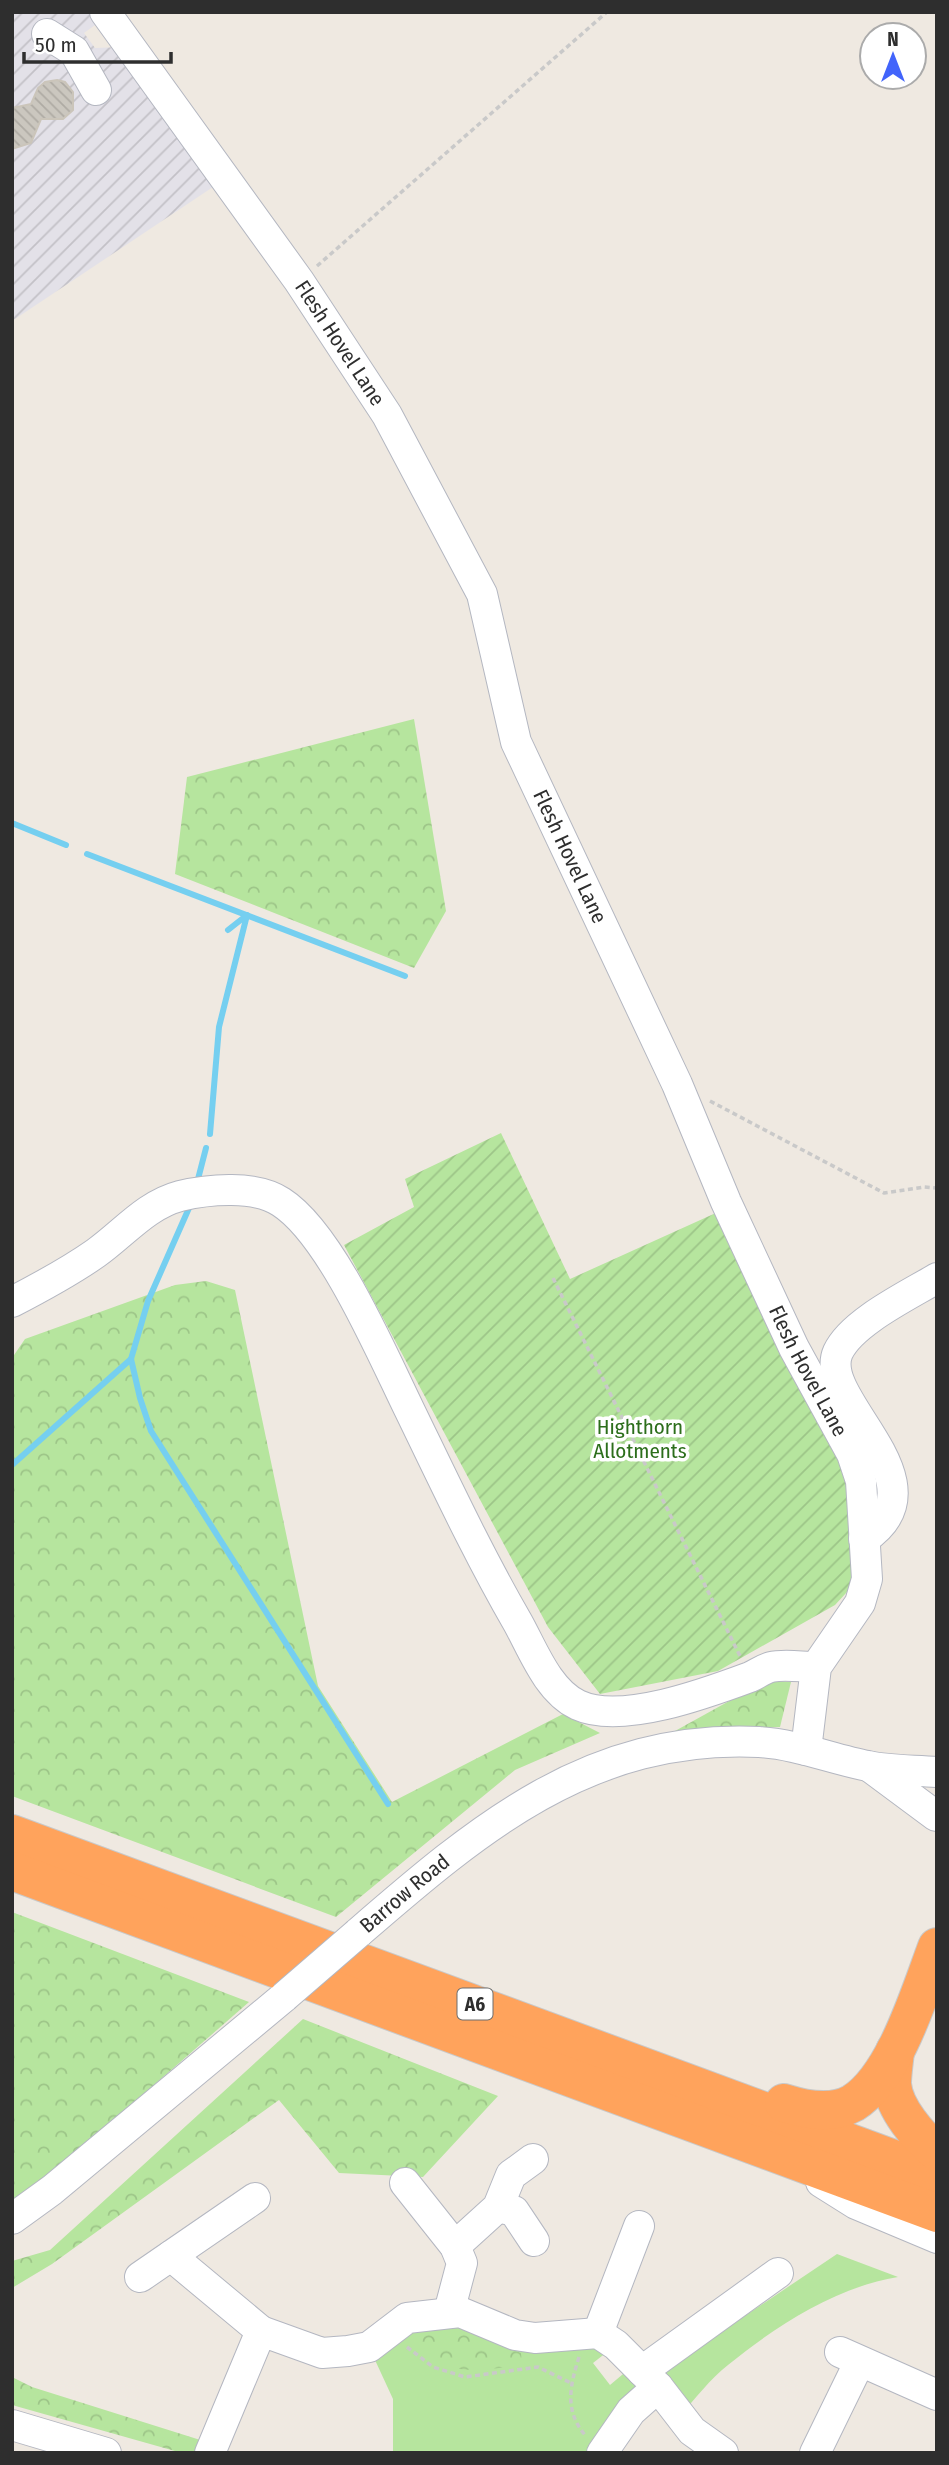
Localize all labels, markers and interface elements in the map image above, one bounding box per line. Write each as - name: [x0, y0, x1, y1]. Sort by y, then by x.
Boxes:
- scale bar: [24, 21, 172, 65]
- north arrow: [858, 21, 928, 91]
- text: N: [887, 28, 899, 51]
- text: 50 m: [35, 32, 77, 58]
- street label: Flesh Hovel Lane: [289, 276, 390, 411]
- street label: Flesh Hovel Lane: [527, 786, 612, 927]
- street label: Flesh Hovel Lane: [763, 1301, 853, 1441]
- park label: Highthorn Allotments: [593, 1414, 687, 1464]
- street label: Barrow Road: [354, 1849, 455, 1939]
- road number: A6: [458, 1988, 492, 2020]

